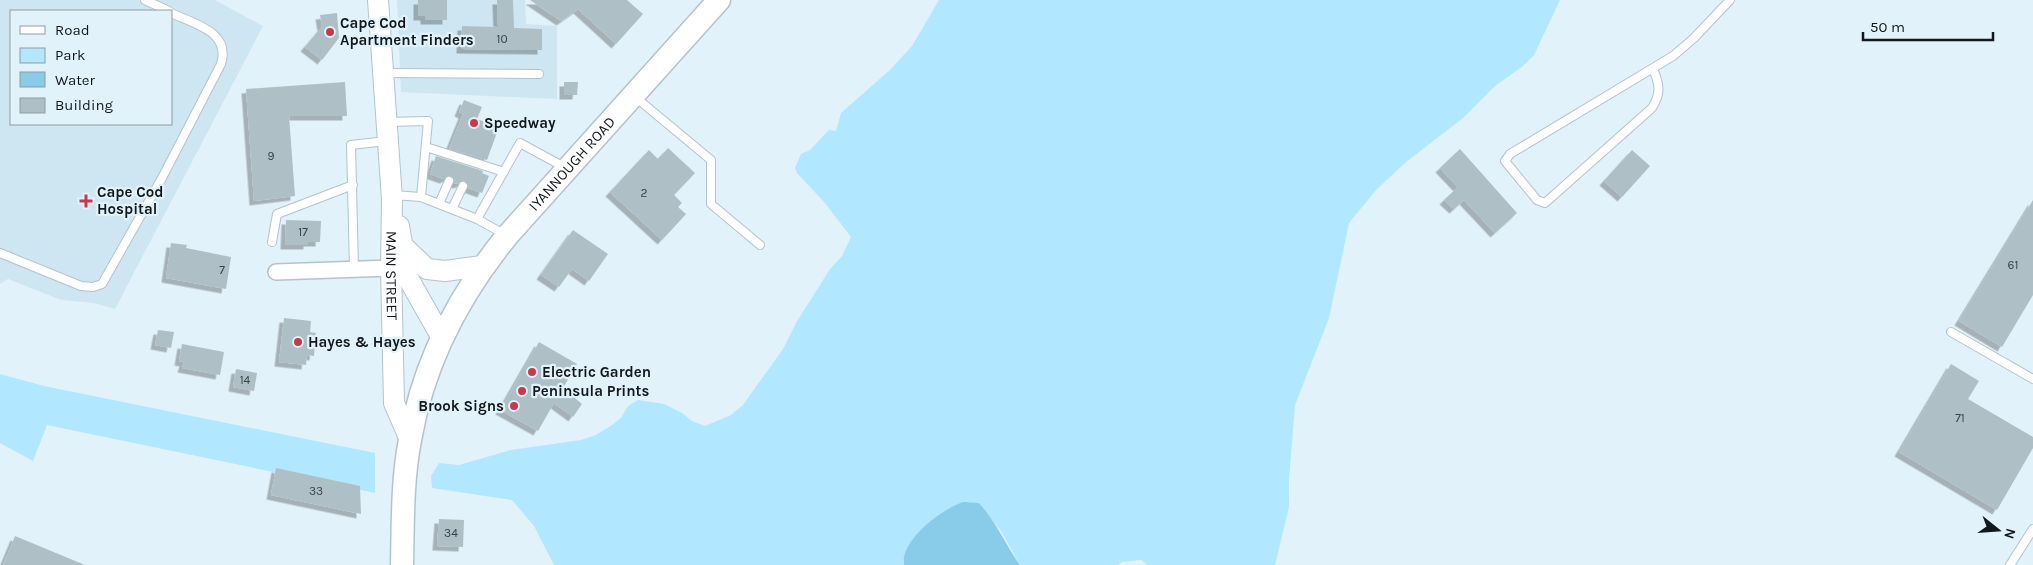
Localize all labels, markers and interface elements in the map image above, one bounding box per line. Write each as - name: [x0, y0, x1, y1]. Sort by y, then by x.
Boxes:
- legend: [10, 10, 172, 125]
- scale bar: [1863, 10, 1993, 42]
- place label: Cape Cod Apartment Finders: [340, 14, 474, 49]
- text: 50 m: [1870, 18, 1905, 36]
- text: Road: [55, 21, 90, 39]
- marker: Cape Cod Apartment Finders: [324, 26, 336, 38]
- house number: 10: [496, 32, 508, 46]
- text: Park: [55, 46, 85, 64]
- text: Water: [55, 71, 96, 89]
- text: Building: [55, 96, 113, 114]
- street label: IYANNOUGH ROAD: [525, 113, 619, 215]
- place label: Speedway: [484, 114, 556, 132]
- marker: Speedway: [468, 117, 480, 129]
- house number: 9: [268, 149, 275, 163]
- place label: Cape Cod Hospital: [97, 183, 163, 218]
- house number: 2: [641, 186, 648, 200]
- marker: Cape Cod Hospital: [79, 194, 93, 208]
- house number: 17: [298, 225, 308, 239]
- street label: MAIN STREET: [382, 231, 401, 321]
- house number: 61: [2008, 258, 2018, 272]
- house number: 7: [219, 263, 225, 277]
- place label: Hayes & Hayes: [308, 333, 416, 351]
- marker: Hayes & Hayes: [292, 336, 304, 348]
- place label: Electric Garden: [542, 363, 651, 381]
- marker: Electric Garden: [526, 366, 538, 378]
- house number: 14: [240, 373, 251, 387]
- place label: Peninsula Prints: [532, 382, 649, 400]
- marker: Peninsula Prints: [516, 385, 528, 397]
- place label: Brook Signs: [418, 397, 504, 415]
- marker: Brook Signs: [508, 400, 520, 412]
- house number: 71: [1955, 411, 1965, 425]
- house number: 33: [309, 484, 323, 498]
- north arrow: [1973, 505, 2023, 555]
- house number: 34: [444, 526, 458, 540]
- text: N: [2000, 526, 2020, 541]

